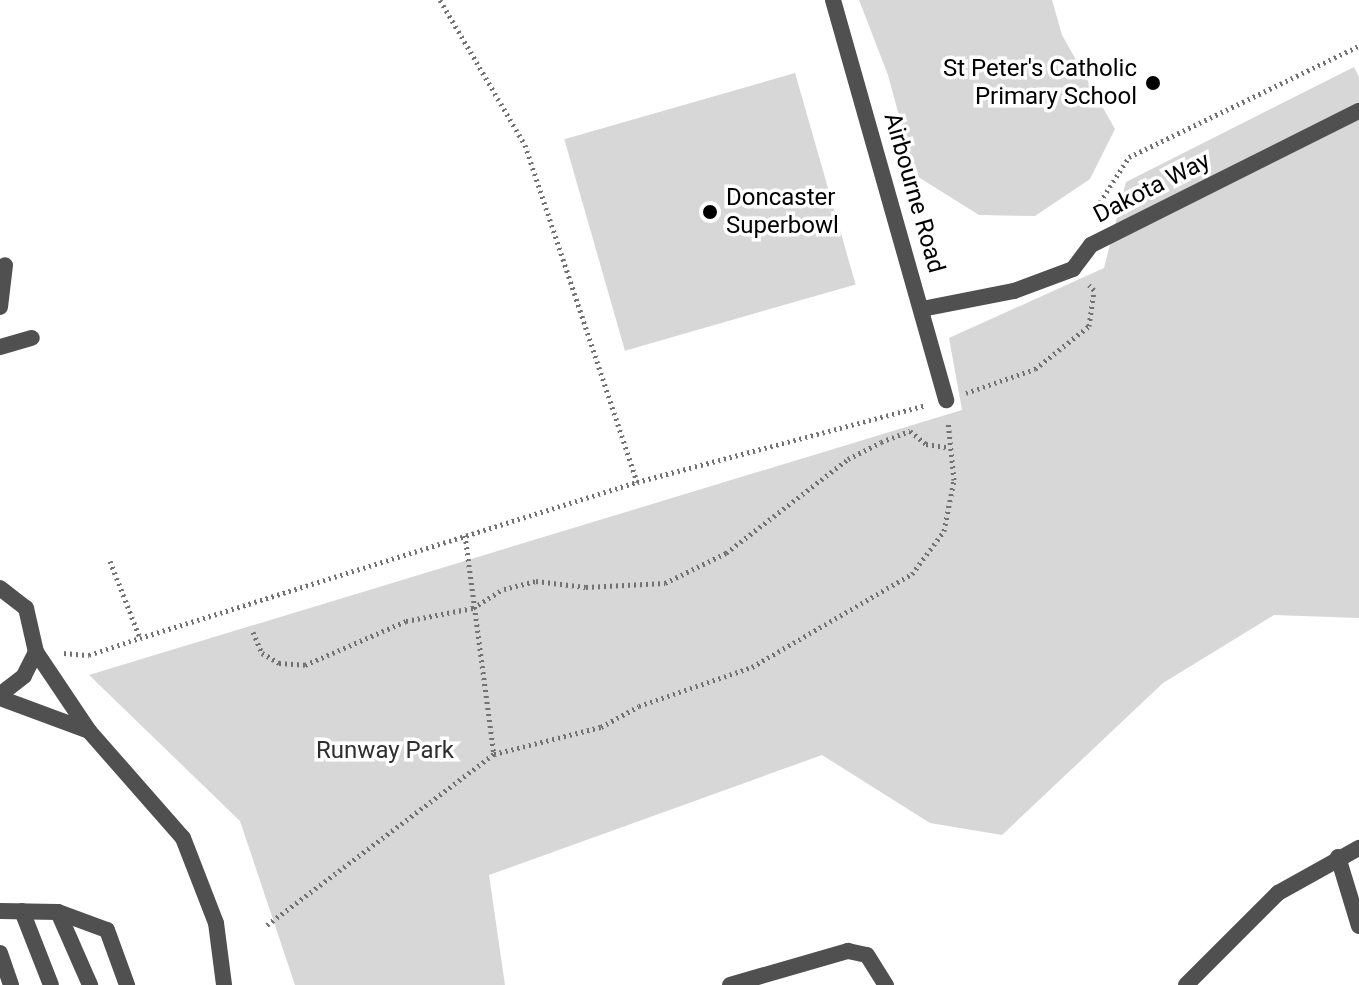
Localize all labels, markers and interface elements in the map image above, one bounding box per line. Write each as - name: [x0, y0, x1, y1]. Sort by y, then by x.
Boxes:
- place label: St Peter's Catholic Primary School: [943, 55, 1137, 111]
- marker: St Peter's Catholic Primary School: [1144, 74, 1162, 92]
- street label: Airbourne Road: [877, 110, 951, 276]
- street label: Dakota Way: [1089, 146, 1215, 230]
- place label: Doncaster Superbowl: [726, 184, 839, 240]
- marker: Doncaster Superbowl: [701, 203, 719, 221]
- park label: Runway Park: [316, 737, 454, 765]

